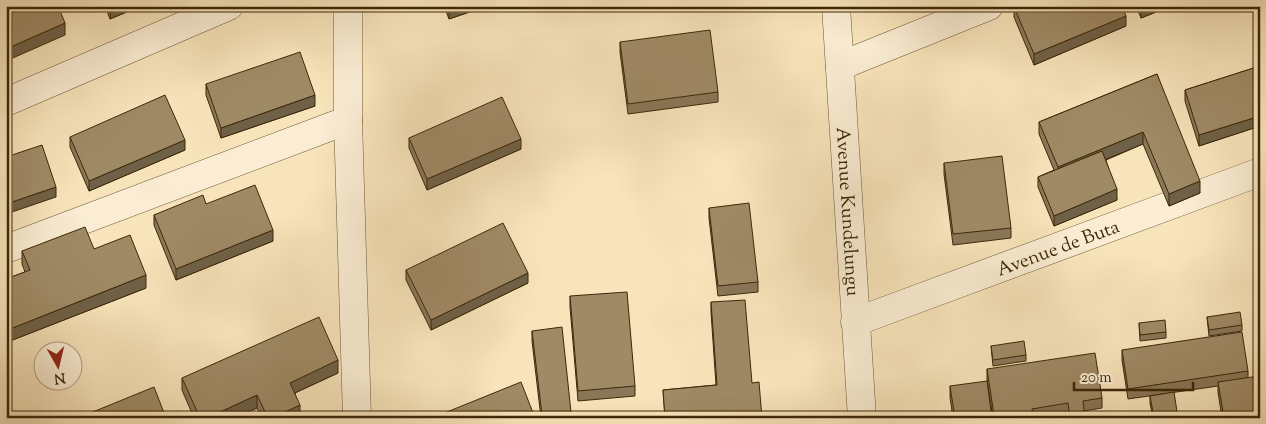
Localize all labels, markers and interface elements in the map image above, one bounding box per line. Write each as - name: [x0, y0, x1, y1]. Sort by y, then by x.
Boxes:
- street label: Avenue Kundelungu: [828, 126, 865, 297]
- street label: Avenue de Buta: [993, 214, 1124, 284]
- north arrow: [32, 342, 82, 392]
- scale bar: [1074, 359, 1192, 391]
- text: N: [53, 366, 66, 388]
- text: 20 m: [1081, 368, 1112, 389]

